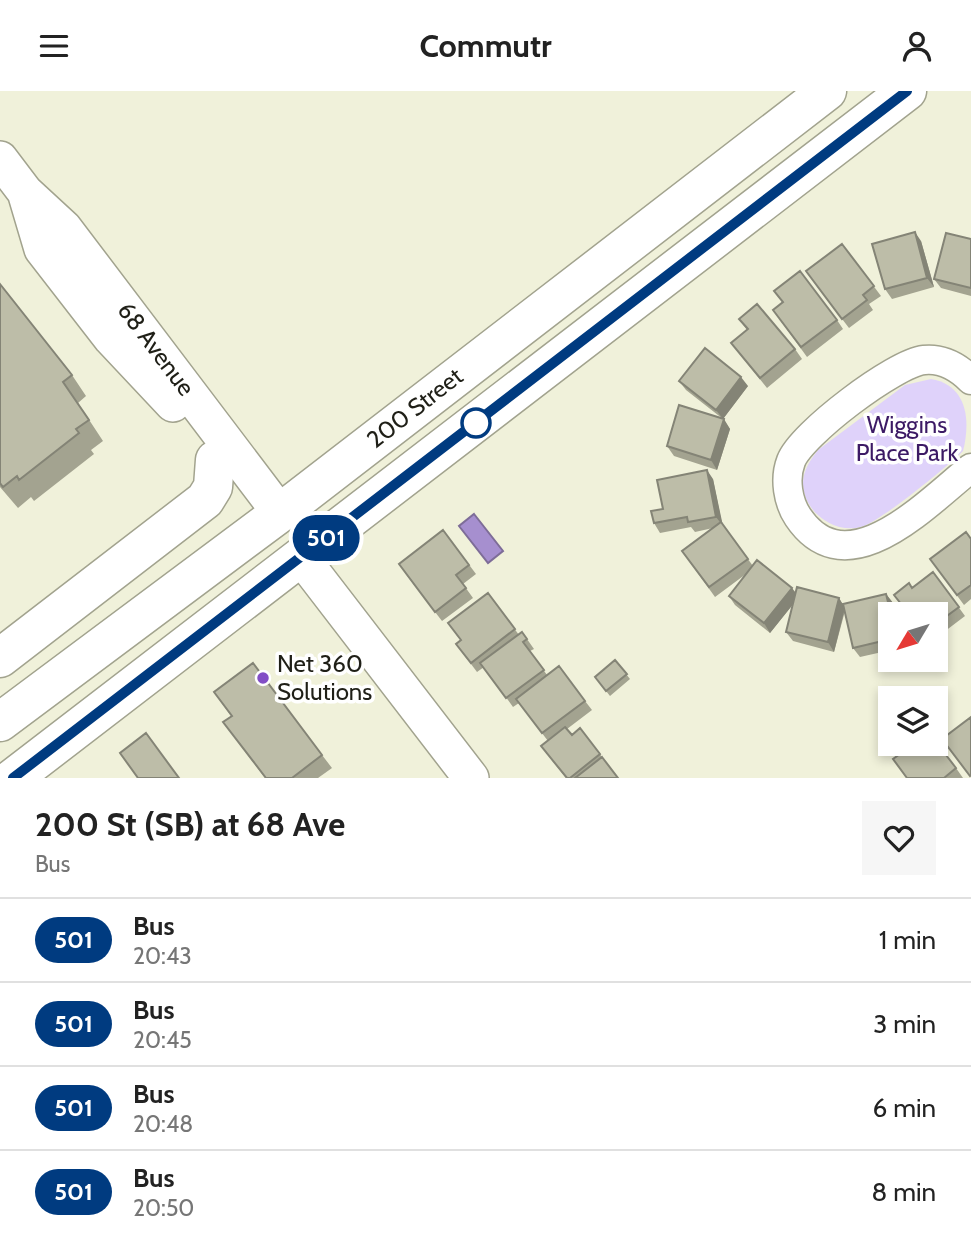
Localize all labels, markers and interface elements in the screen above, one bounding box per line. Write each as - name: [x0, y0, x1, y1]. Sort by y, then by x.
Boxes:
- text: Commutr: [419, 26, 552, 65]
- icon: menu: [35, 27, 73, 65]
- icon: person: [898, 27, 936, 65]
- street label: 68 Avenue: [112, 296, 201, 401]
- street label: 200 Street: [361, 361, 468, 454]
- unlabelled marker: [461, 408, 491, 438]
- park label: Wiggins Place Park: [856, 410, 958, 467]
- line badge: 501: [286, 515, 366, 561]
- text: 501: [307, 523, 345, 552]
- north arrow: [878, 602, 948, 672]
- map controls: [878, 602, 948, 756]
- place label: Net 360 Solutions: [277, 649, 372, 706]
- marker: Net 360 Solutions: [255, 670, 271, 686]
- button: layers: [878, 686, 948, 756]
- button: heart: [862, 801, 936, 875]
- text: 200 St (SB) at 68 Ave: [35, 804, 345, 844]
- text: Bus: [35, 850, 70, 878]
- text: Bus: [133, 910, 174, 942]
- text: 1 min: [879, 924, 936, 956]
- text: 501: [54, 925, 93, 954]
- text: 20:43: [133, 942, 192, 970]
- text: Bus: [133, 994, 174, 1026]
- text: 3 min: [873, 1008, 936, 1040]
- text: 501: [54, 1009, 93, 1038]
- text: 20:45: [133, 1026, 192, 1054]
- text: Bus: [133, 1078, 174, 1110]
- text: 6 min: [873, 1092, 936, 1124]
- text: 501: [54, 1093, 93, 1122]
- text: 20:48: [133, 1110, 193, 1138]
- text: Bus: [133, 1162, 174, 1194]
- text: 8 min: [872, 1176, 936, 1208]
- text: 501: [54, 1177, 93, 1206]
- text: 20:50: [133, 1194, 194, 1222]

